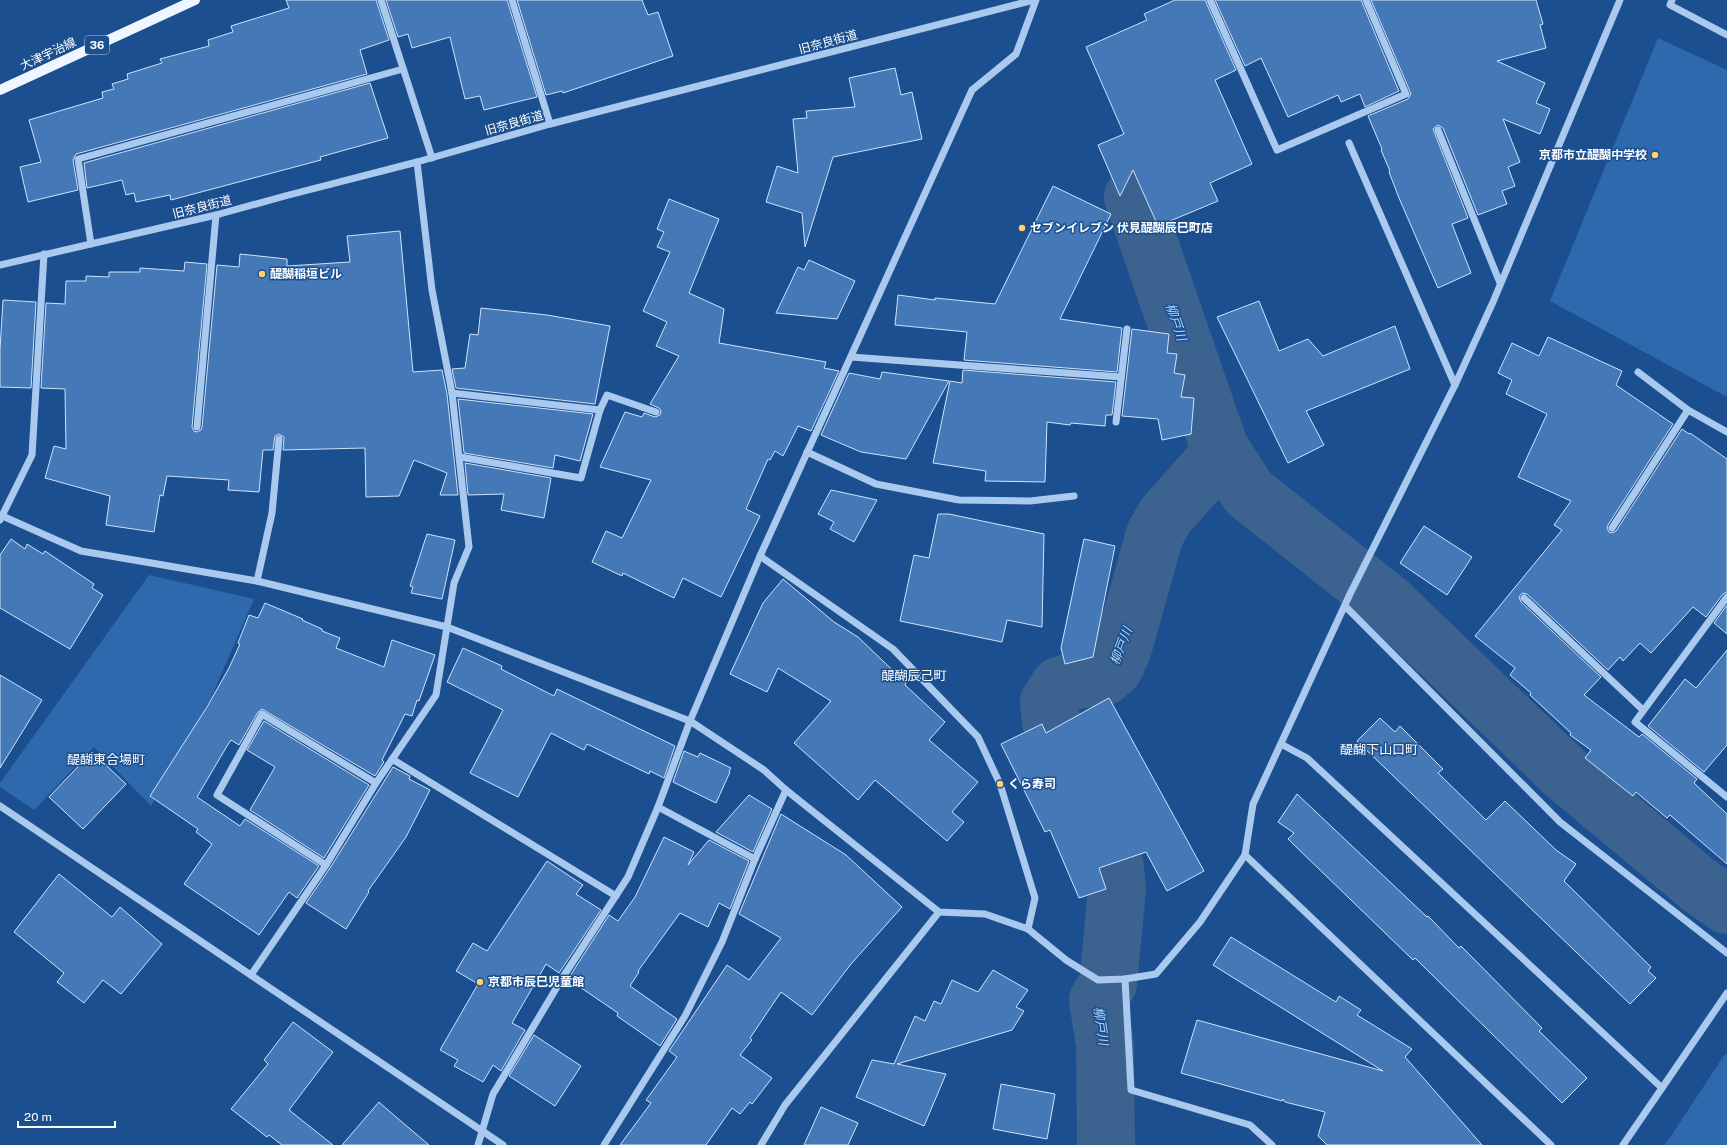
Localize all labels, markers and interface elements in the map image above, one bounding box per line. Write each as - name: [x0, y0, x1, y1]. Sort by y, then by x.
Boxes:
- street label: 旧奈良街道: [797, 27, 859, 57]
- street label: 大津宇治線: [18, 35, 78, 73]
- road number: 36: [85, 36, 109, 54]
- street label: 旧奈良街道: [483, 108, 545, 138]
- place label: 京都市立醍醐中学校: [1539, 148, 1647, 162]
- marker: 京都市立醍醐中学校: [1650, 150, 1660, 160]
- street label: 旧奈良街道: [171, 193, 233, 221]
- place label: セブンイレブン 伏見醍醐辰巳町店: [1030, 221, 1213, 235]
- marker: セブンイレブン 伏見醍醐辰巳町店: [1017, 223, 1027, 233]
- place label: 醍醐稲垣ビル: [270, 267, 342, 281]
- marker: 醍醐稲垣ビル: [257, 269, 267, 279]
- water label: 柳戸川: [1163, 301, 1190, 345]
- water label: 柳戸川: [1107, 623, 1136, 667]
- district label: 醍醐辰己町: [881, 668, 947, 683]
- district label: 醍醐下山口町: [1340, 742, 1418, 757]
- district label: 醍醐東合場町: [67, 752, 145, 767]
- place label: くら寿司: [1008, 777, 1056, 791]
- marker: くら寿司: [995, 779, 1005, 789]
- place label: 京都市辰巳児童館: [488, 975, 584, 989]
- marker: 京都市辰巳児童館: [475, 977, 485, 987]
- water label: 柳戸川: [1091, 1006, 1111, 1048]
- scale bar: [18, 1103, 115, 1129]
- text: 20 m: [24, 1110, 52, 1124]

